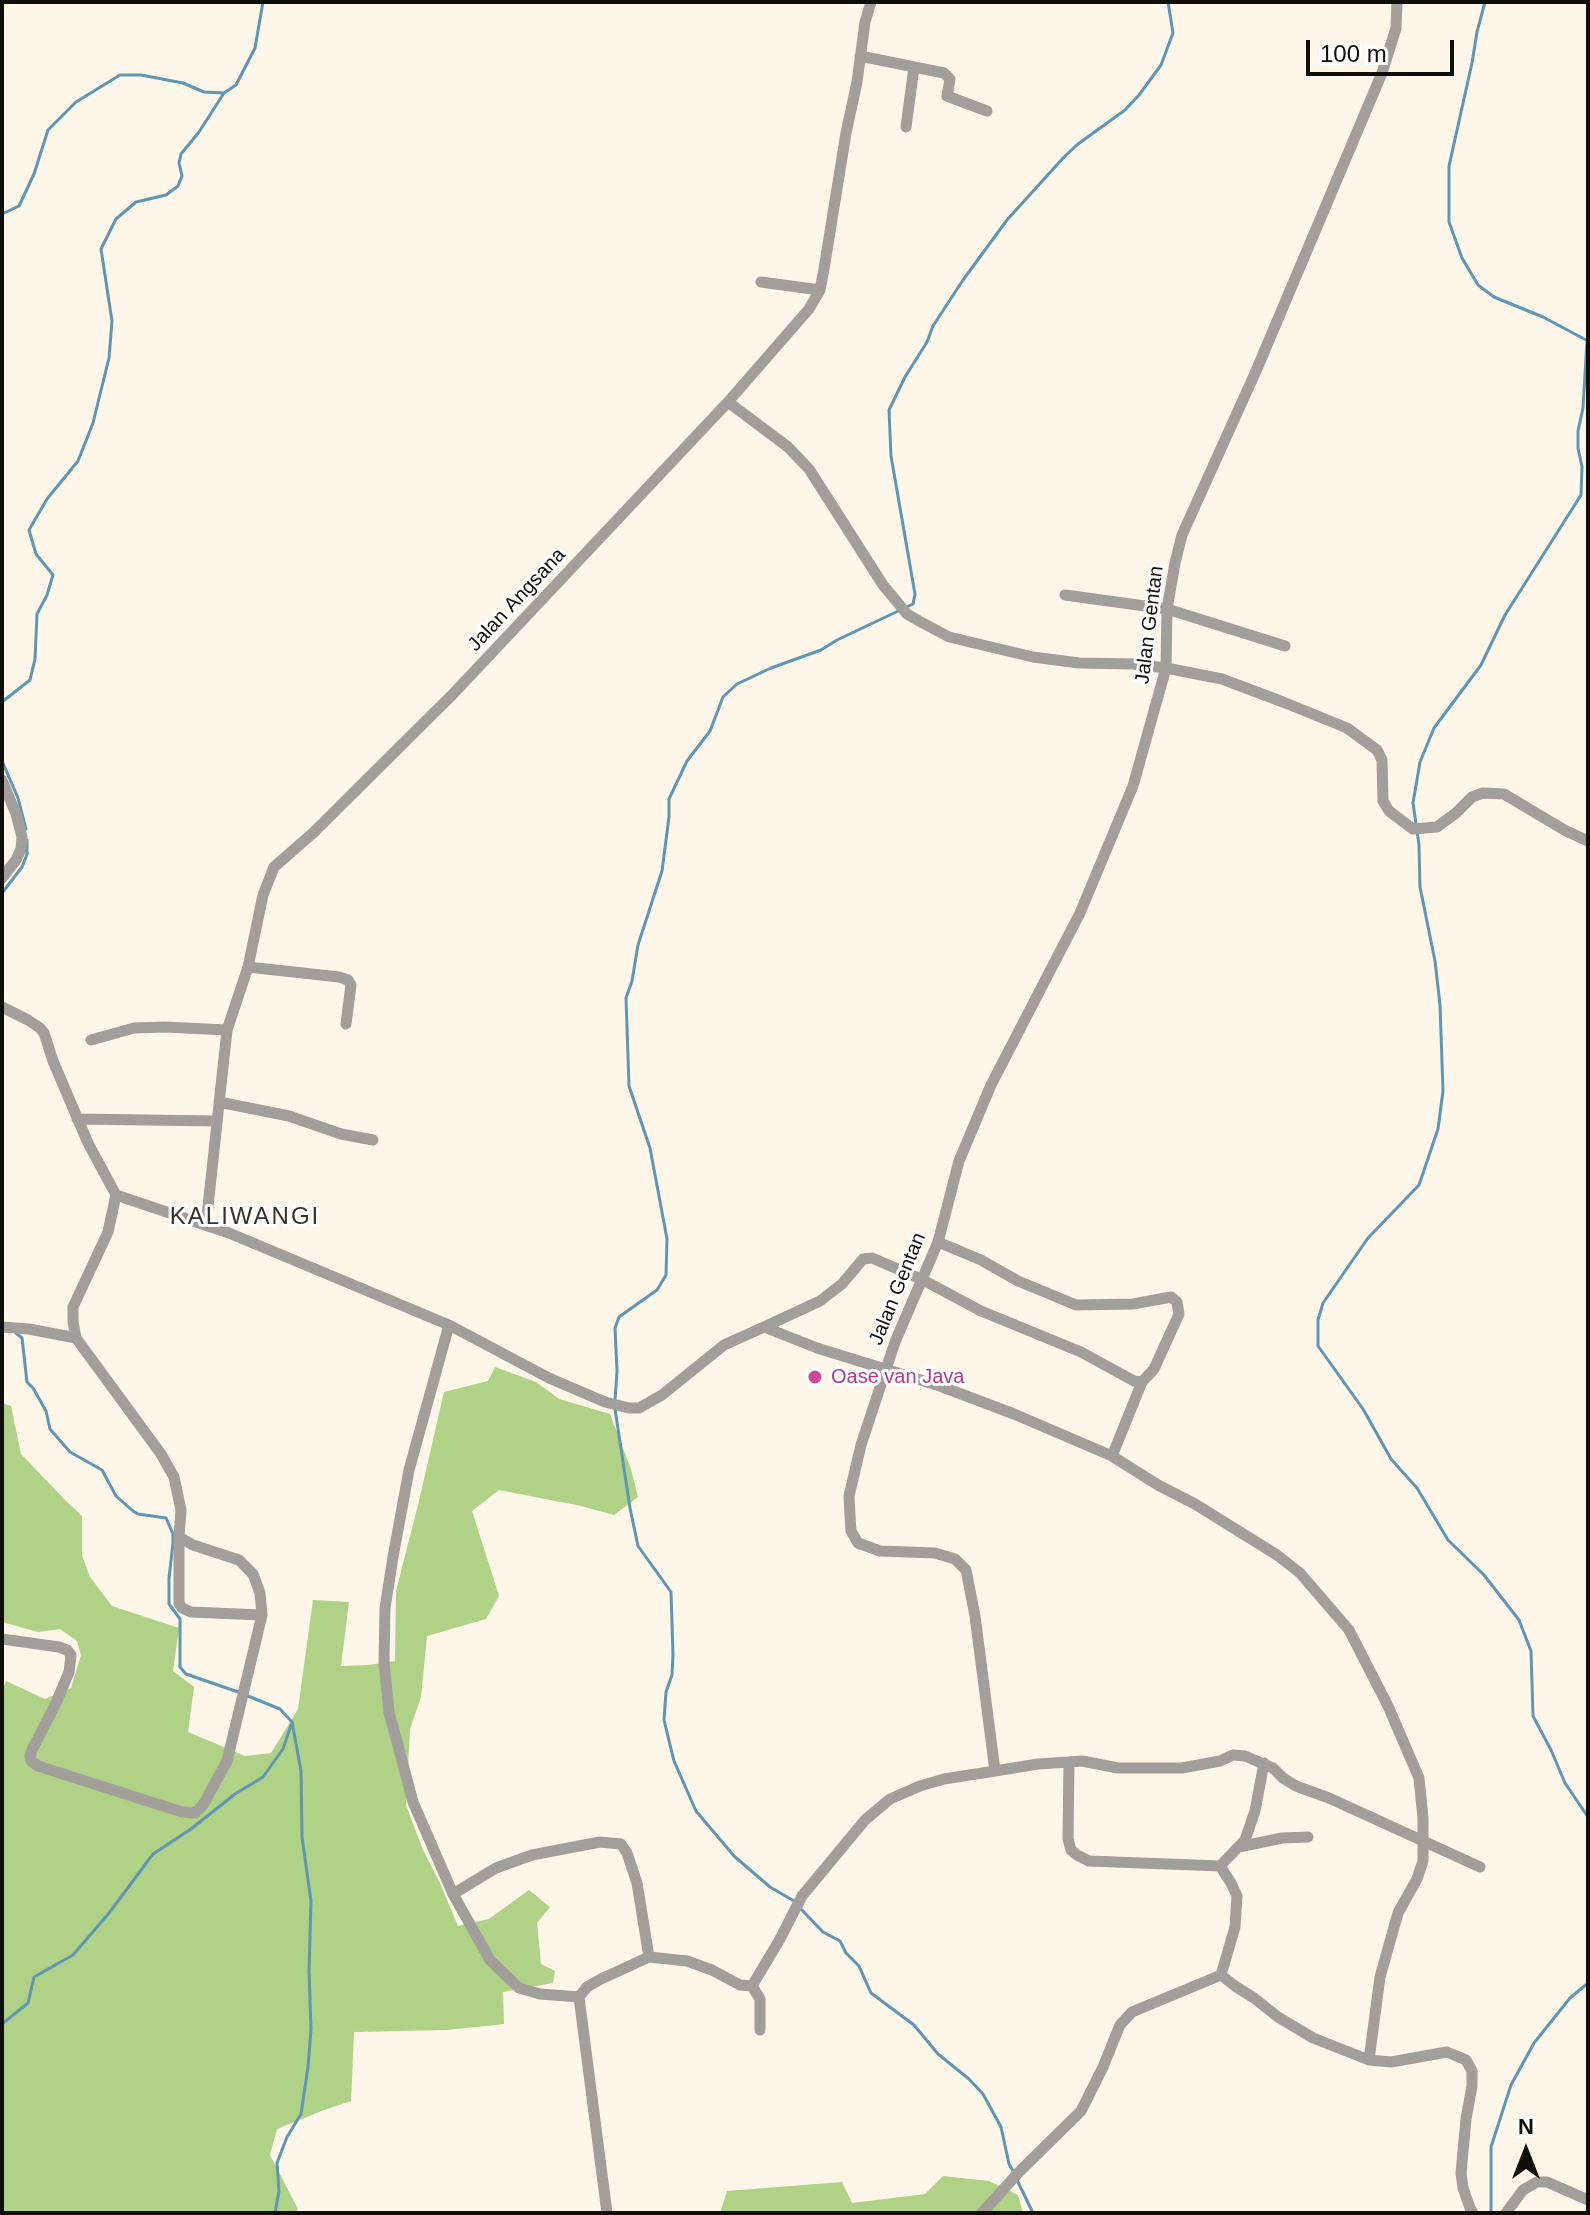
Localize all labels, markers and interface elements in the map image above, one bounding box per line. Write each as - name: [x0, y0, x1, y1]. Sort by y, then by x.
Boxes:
- scale bar: [1310, 24, 1458, 74]
- text: 100 m: [1320, 40, 1387, 67]
- street label: Jalan Angsana: [463, 543, 571, 657]
- street label: Jalan Gentan: [1131, 564, 1169, 686]
- district label: KALIWANGI: [170, 1203, 320, 1231]
- street label: Jalan Gentan: [865, 1229, 931, 1349]
- place label: Oase van Java: [831, 1365, 964, 1389]
- marker: Oase van Java: [806, 1368, 824, 1386]
- north arrow: [1486, 2111, 1566, 2191]
- text: N: [1518, 2114, 1534, 2139]

